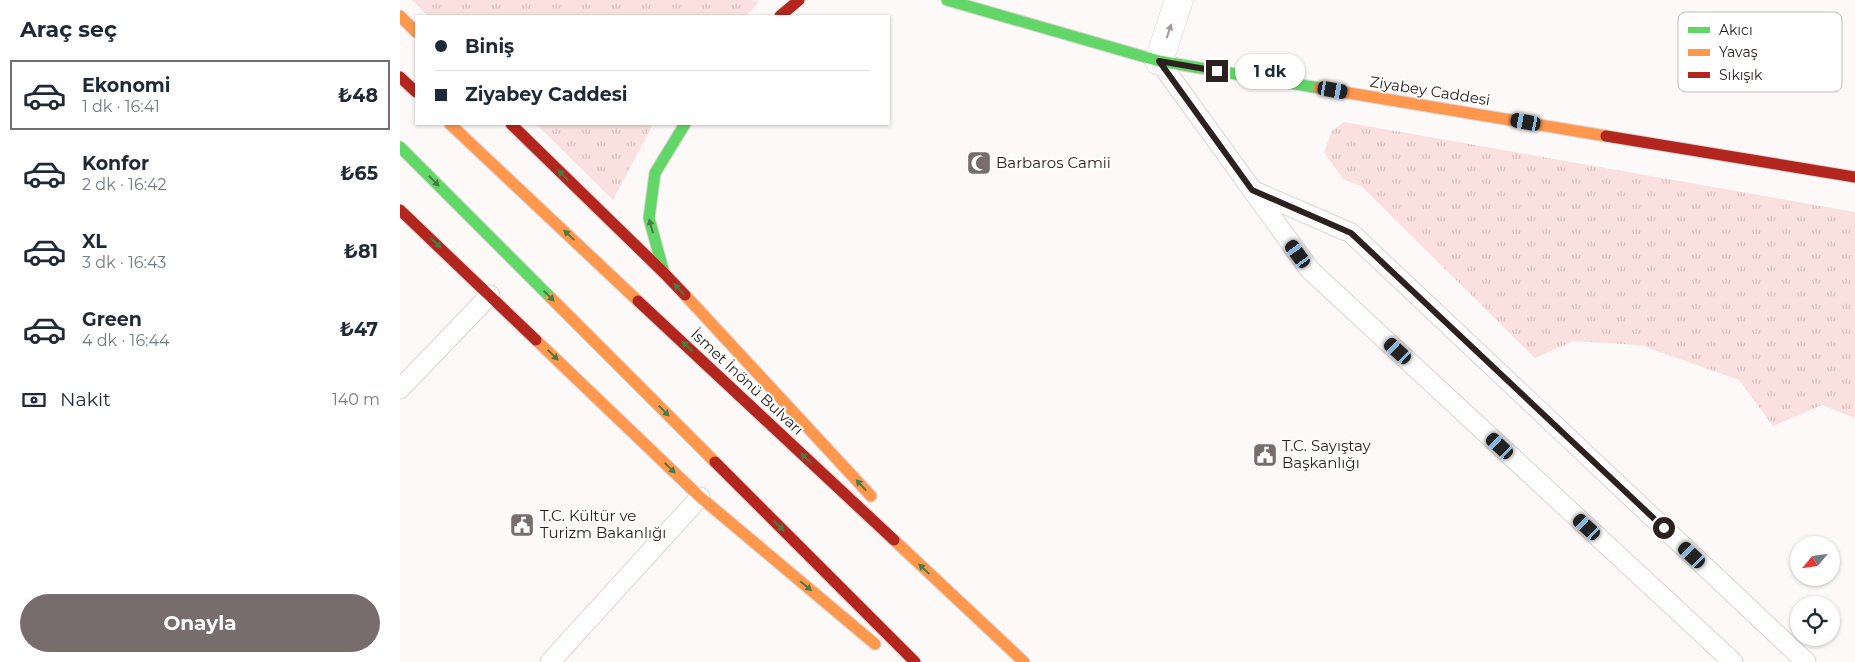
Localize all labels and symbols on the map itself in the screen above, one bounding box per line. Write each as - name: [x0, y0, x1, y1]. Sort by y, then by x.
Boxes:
- legend: [1678, 12, 1842, 92]
- text: Akıcı: [1719, 21, 1753, 39]
- one-way arrow: [1166, 23, 1173, 38]
- text: Yavaş: [1719, 43, 1758, 61]
- callout: 1 dk: [1234, 54, 1304, 88]
- route end: [1206, 60, 1228, 82]
- text: Sıkışık: [1719, 66, 1763, 84]
- street label: Ziyabey Caddesi: [1368, 72, 1492, 109]
- car: [1316, 80, 1349, 100]
- car: [1509, 112, 1542, 132]
- mosque icon: Barbaros Camii: [966, 150, 992, 176]
- place label: Barbaros Camii: [996, 153, 1111, 172]
- one-way arrow: [558, 169, 570, 181]
- one-way arrow: [428, 175, 440, 187]
- one-way arrow: [647, 219, 655, 234]
- one-way arrow: [563, 229, 575, 241]
- one-way arrow: [429, 237, 441, 249]
- car: [1283, 237, 1312, 271]
- one-way arrow: [673, 283, 685, 295]
- one-way arrow: [543, 290, 555, 302]
- street label: İsmet İnönü Bulvarı: [687, 325, 808, 439]
- car: [1381, 335, 1414, 367]
- one-way arrow: [682, 340, 694, 352]
- one-way arrow: [547, 349, 559, 361]
- one-way arrow: [658, 405, 670, 417]
- car: [1483, 430, 1516, 462]
- place label: T.C. Sayıştay Başkanlığı: [1282, 436, 1372, 472]
- public building icon: T.C. Sayıştay Başkanlığı: [1252, 442, 1278, 468]
- one-way arrow: [800, 452, 812, 464]
- one-way arrow: [664, 462, 676, 474]
- one-way arrow: [855, 479, 867, 491]
- place label: T.C. Kültür ve Turizm Bakanlığı: [540, 506, 666, 542]
- car: [1570, 511, 1603, 543]
- public building icon: T.C. Kültür ve Turizm Bakanlığı: [509, 512, 535, 538]
- route start: [1653, 517, 1675, 539]
- one-way arrow: [773, 520, 785, 532]
- north arrow: [1790, 536, 1840, 586]
- car: [1676, 539, 1708, 571]
- one-way arrow: [919, 563, 931, 575]
- one-way arrow: [799, 581, 812, 592]

